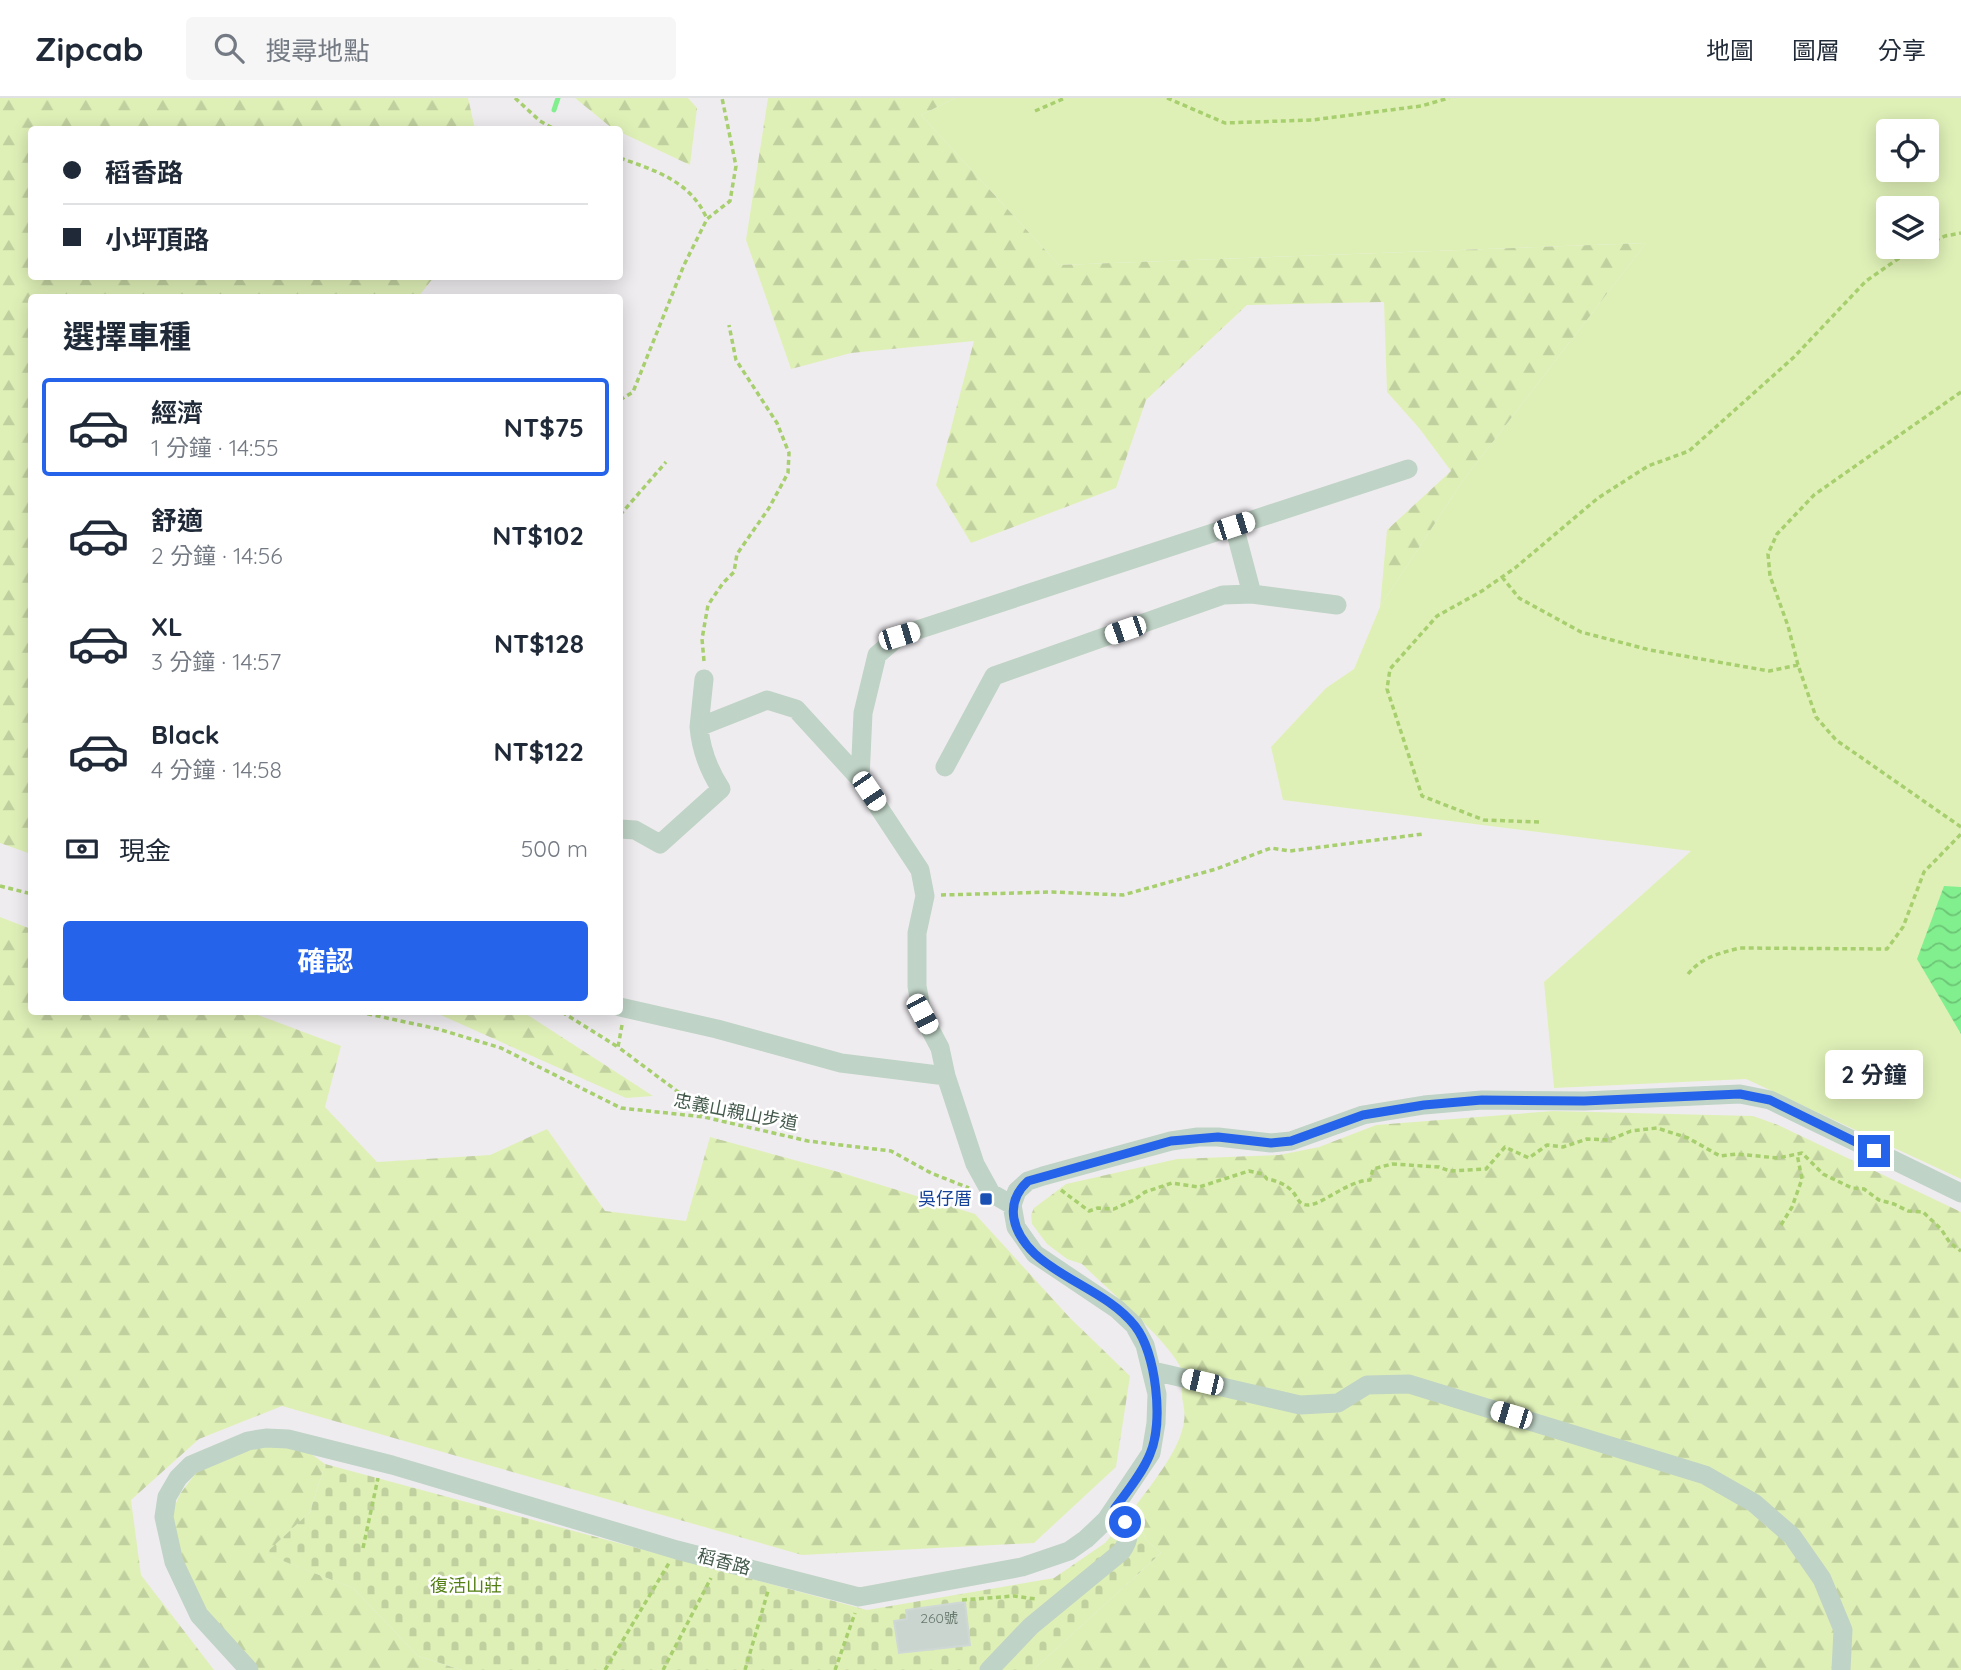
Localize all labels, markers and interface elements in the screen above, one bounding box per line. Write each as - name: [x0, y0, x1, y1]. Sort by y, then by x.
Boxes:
- search box: [186, 17, 676, 80]
- text: Zipcab: [35, 28, 144, 69]
- icon: search: [210, 29, 248, 67]
- text: 搜尋地點: [266, 34, 370, 67]
- text: 地圖: [1706, 35, 1754, 65]
- text: 圖層: [1792, 35, 1840, 65]
- text: 分享: [1878, 35, 1926, 65]
- map controls: [1876, 119, 1939, 259]
- button: locate: [1876, 119, 1939, 182]
- text: 稻香路: [105, 156, 183, 189]
- button: layers: [1876, 196, 1939, 259]
- text: 小坪頂路: [105, 223, 209, 256]
- text: 選擇車種: [63, 316, 191, 356]
- icon: car: [67, 396, 130, 459]
- text: 經濟: [151, 396, 203, 429]
- text: NT$75: [504, 411, 584, 444]
- text: 1 分鐘 · 14:55: [151, 433, 279, 462]
- icon: car: [67, 504, 130, 567]
- text: 舒適: [151, 504, 203, 537]
- car: [1211, 510, 1258, 542]
- text: NT$102: [492, 519, 584, 552]
- text: 2 分鐘 · 14:56: [151, 541, 283, 570]
- text: XL: [151, 610, 183, 643]
- icon: car: [67, 612, 130, 675]
- car: [1102, 613, 1149, 647]
- car: [876, 620, 923, 652]
- text: NT$128: [494, 627, 584, 660]
- text: 3 分鐘 · 14:57: [151, 647, 281, 676]
- text: Black: [151, 718, 220, 751]
- icon: car: [67, 720, 130, 783]
- text: NT$122: [493, 735, 584, 768]
- text: 4 分鐘 · 14:58: [151, 755, 282, 784]
- car: [849, 768, 890, 814]
- icon: cash: [63, 830, 101, 868]
- text: 現金: [119, 834, 171, 867]
- text: 500 m: [521, 834, 588, 863]
- button: 確認: [63, 921, 588, 1001]
- car: [903, 991, 942, 1037]
- callout: 2 分鐘: [1825, 1049, 1923, 1098]
- text: 2 分鐘: [1841, 1060, 1907, 1089]
- street label: 忠義山親山步道: [672, 1088, 800, 1135]
- route end: [1858, 1135, 1890, 1167]
- place label: 吳仔厝: [918, 1187, 972, 1210]
- marker: 吳仔厝: [978, 1191, 994, 1207]
- car: [1180, 1367, 1225, 1397]
- car: [1488, 1399, 1535, 1431]
- route start: [1109, 1506, 1141, 1538]
- street label: 稻香路: [695, 1543, 753, 1580]
- park label: 復活山莊: [430, 1574, 502, 1597]
- house number: 260號: [920, 1609, 958, 1627]

